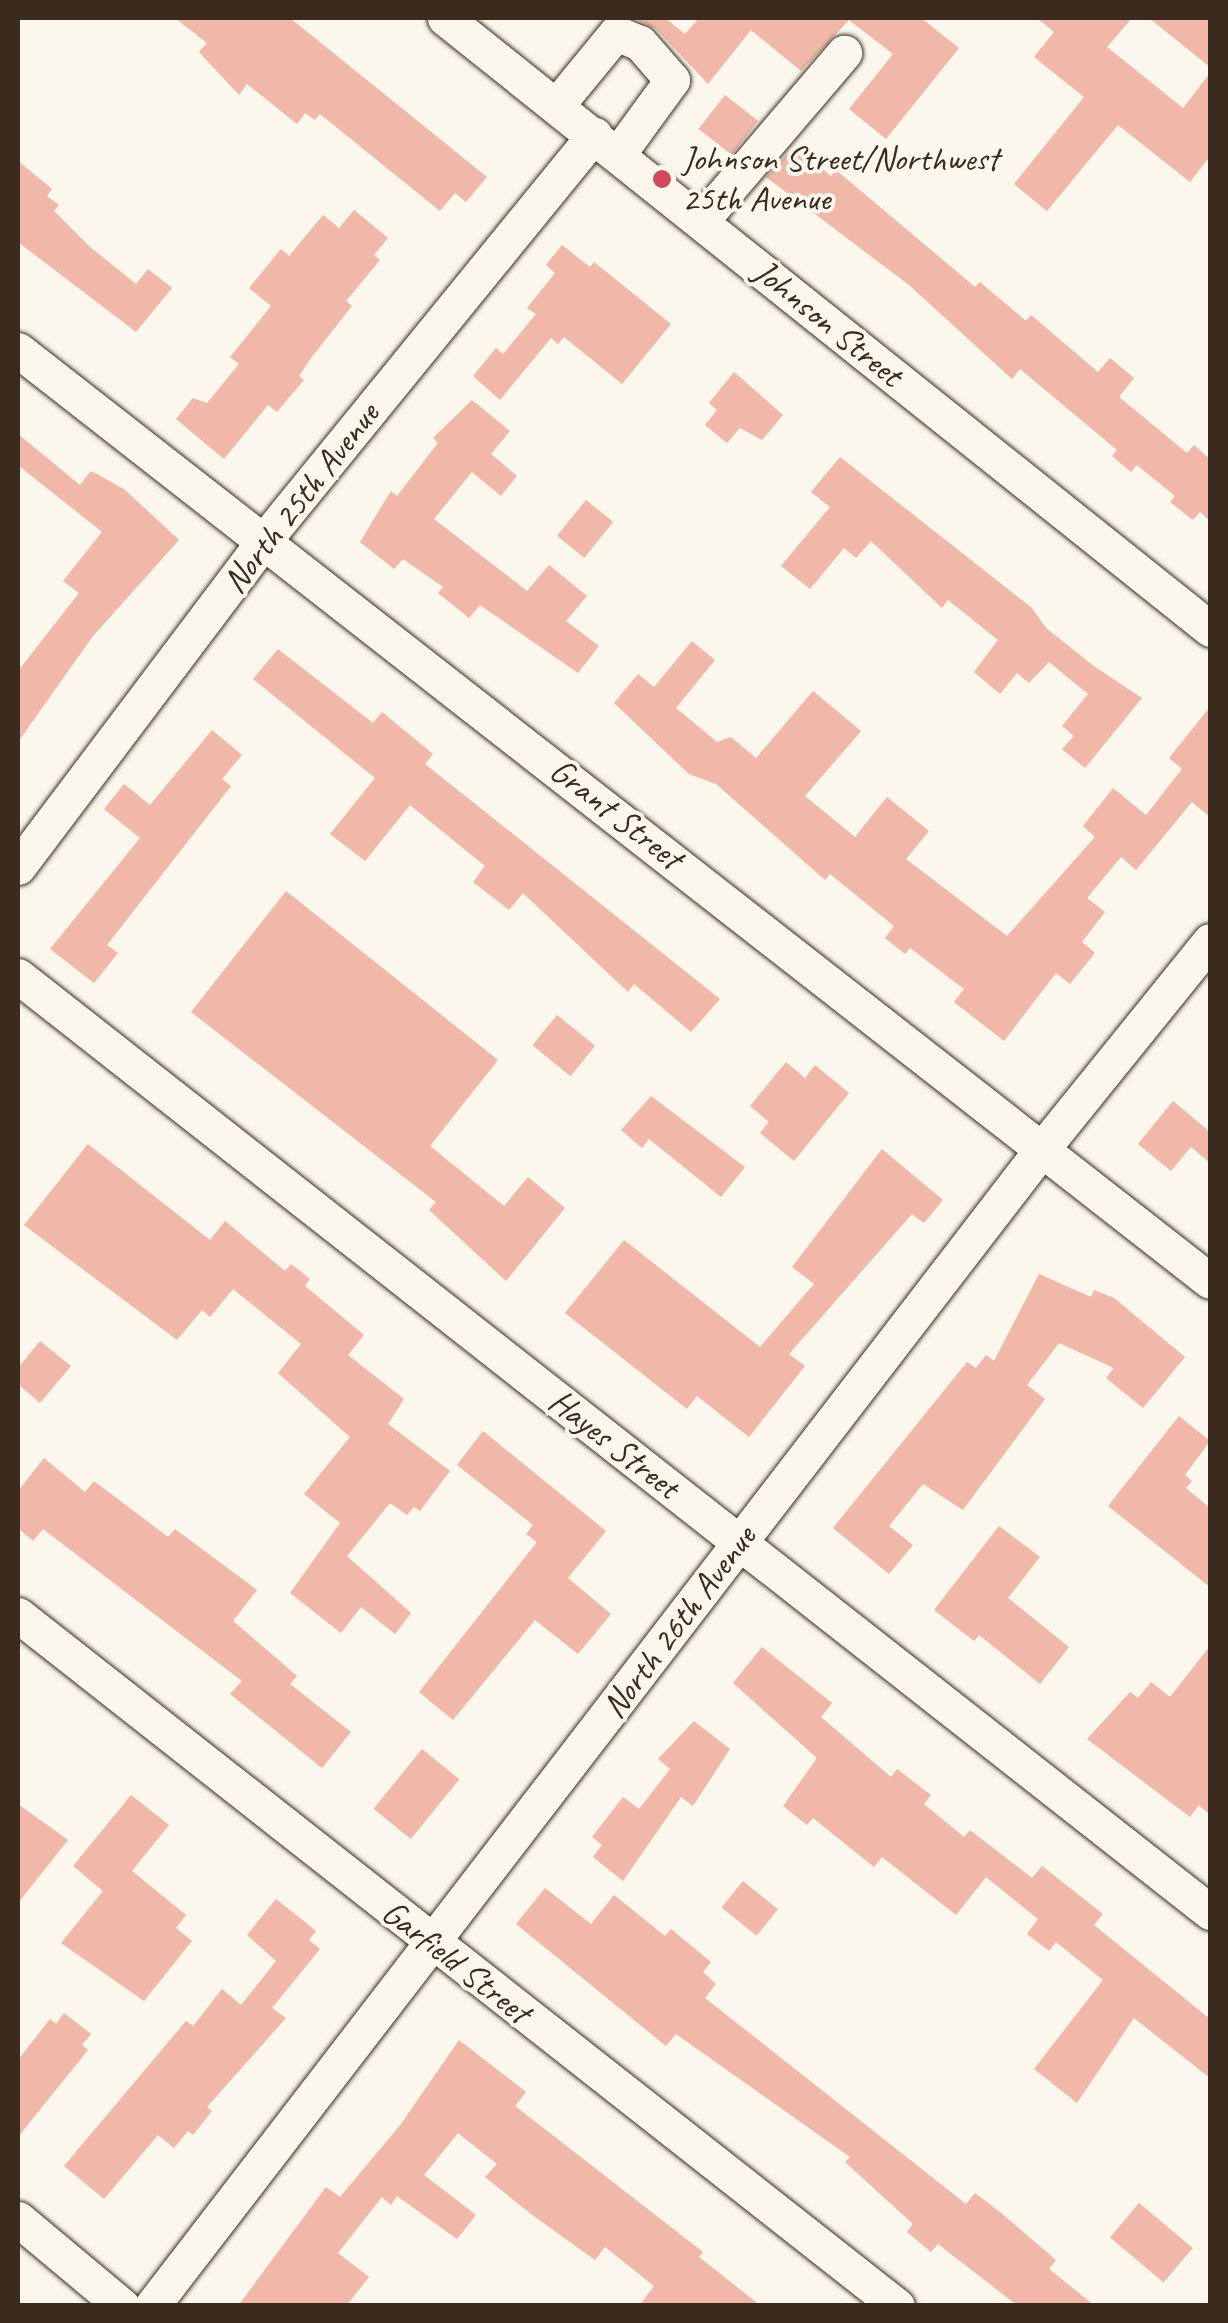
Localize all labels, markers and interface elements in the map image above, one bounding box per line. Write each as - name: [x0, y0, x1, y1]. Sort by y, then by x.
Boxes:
- place label: Johnson Street/Northwest 25th Avenue: [682, 138, 999, 220]
- marker: Johnson Street/Northwest 25th Avenue: [651, 168, 673, 190]
- street label: Johnson Street: [745, 250, 911, 396]
- street label: North 25th Avenue: [214, 395, 388, 601]
- street label: Grant Street: [541, 749, 691, 879]
- street label: Hayes Street: [540, 1380, 688, 1508]
- street label: North 26th Avenue: [593, 1518, 765, 1726]
- street label: Garfield Street: [373, 1891, 539, 2033]

